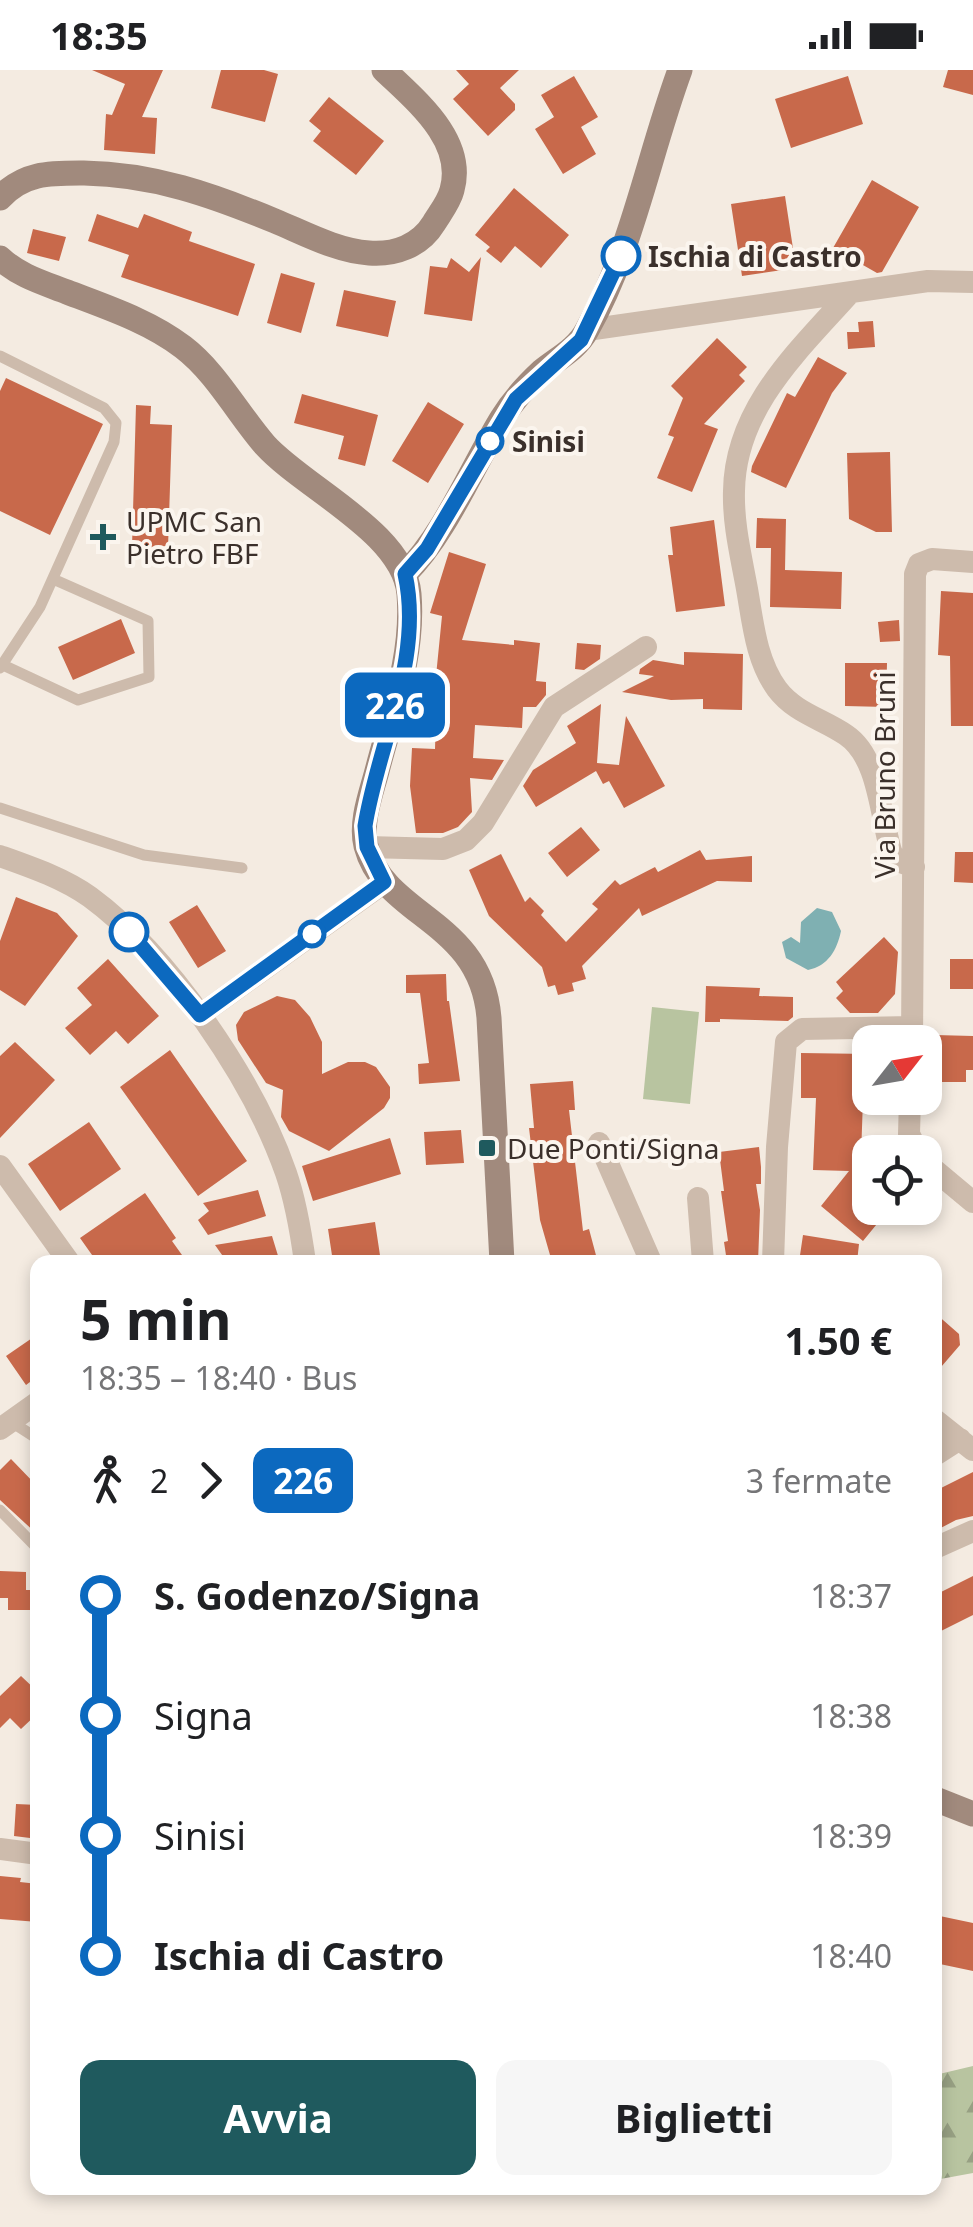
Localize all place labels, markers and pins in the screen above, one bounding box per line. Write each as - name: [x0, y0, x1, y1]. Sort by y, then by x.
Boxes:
- marker: Ischia di Castro: [602, 237, 640, 275]
- place label: Ischia di Castro: [648, 237, 862, 275]
- place label: Sinisi: [512, 422, 585, 460]
- marker: Sinisi: [477, 428, 503, 454]
- place label: UPMC San Pietro FBF: [126, 502, 262, 572]
- marker: UPMC San Pietro FBF: [90, 524, 116, 550]
- unlabelled marker: [110, 913, 148, 951]
- unlabelled marker: [299, 921, 325, 947]
- place label: Due Ponti/Signa: [507, 1129, 720, 1167]
- marker: Due Ponti/Signa: [476, 1137, 498, 1159]

